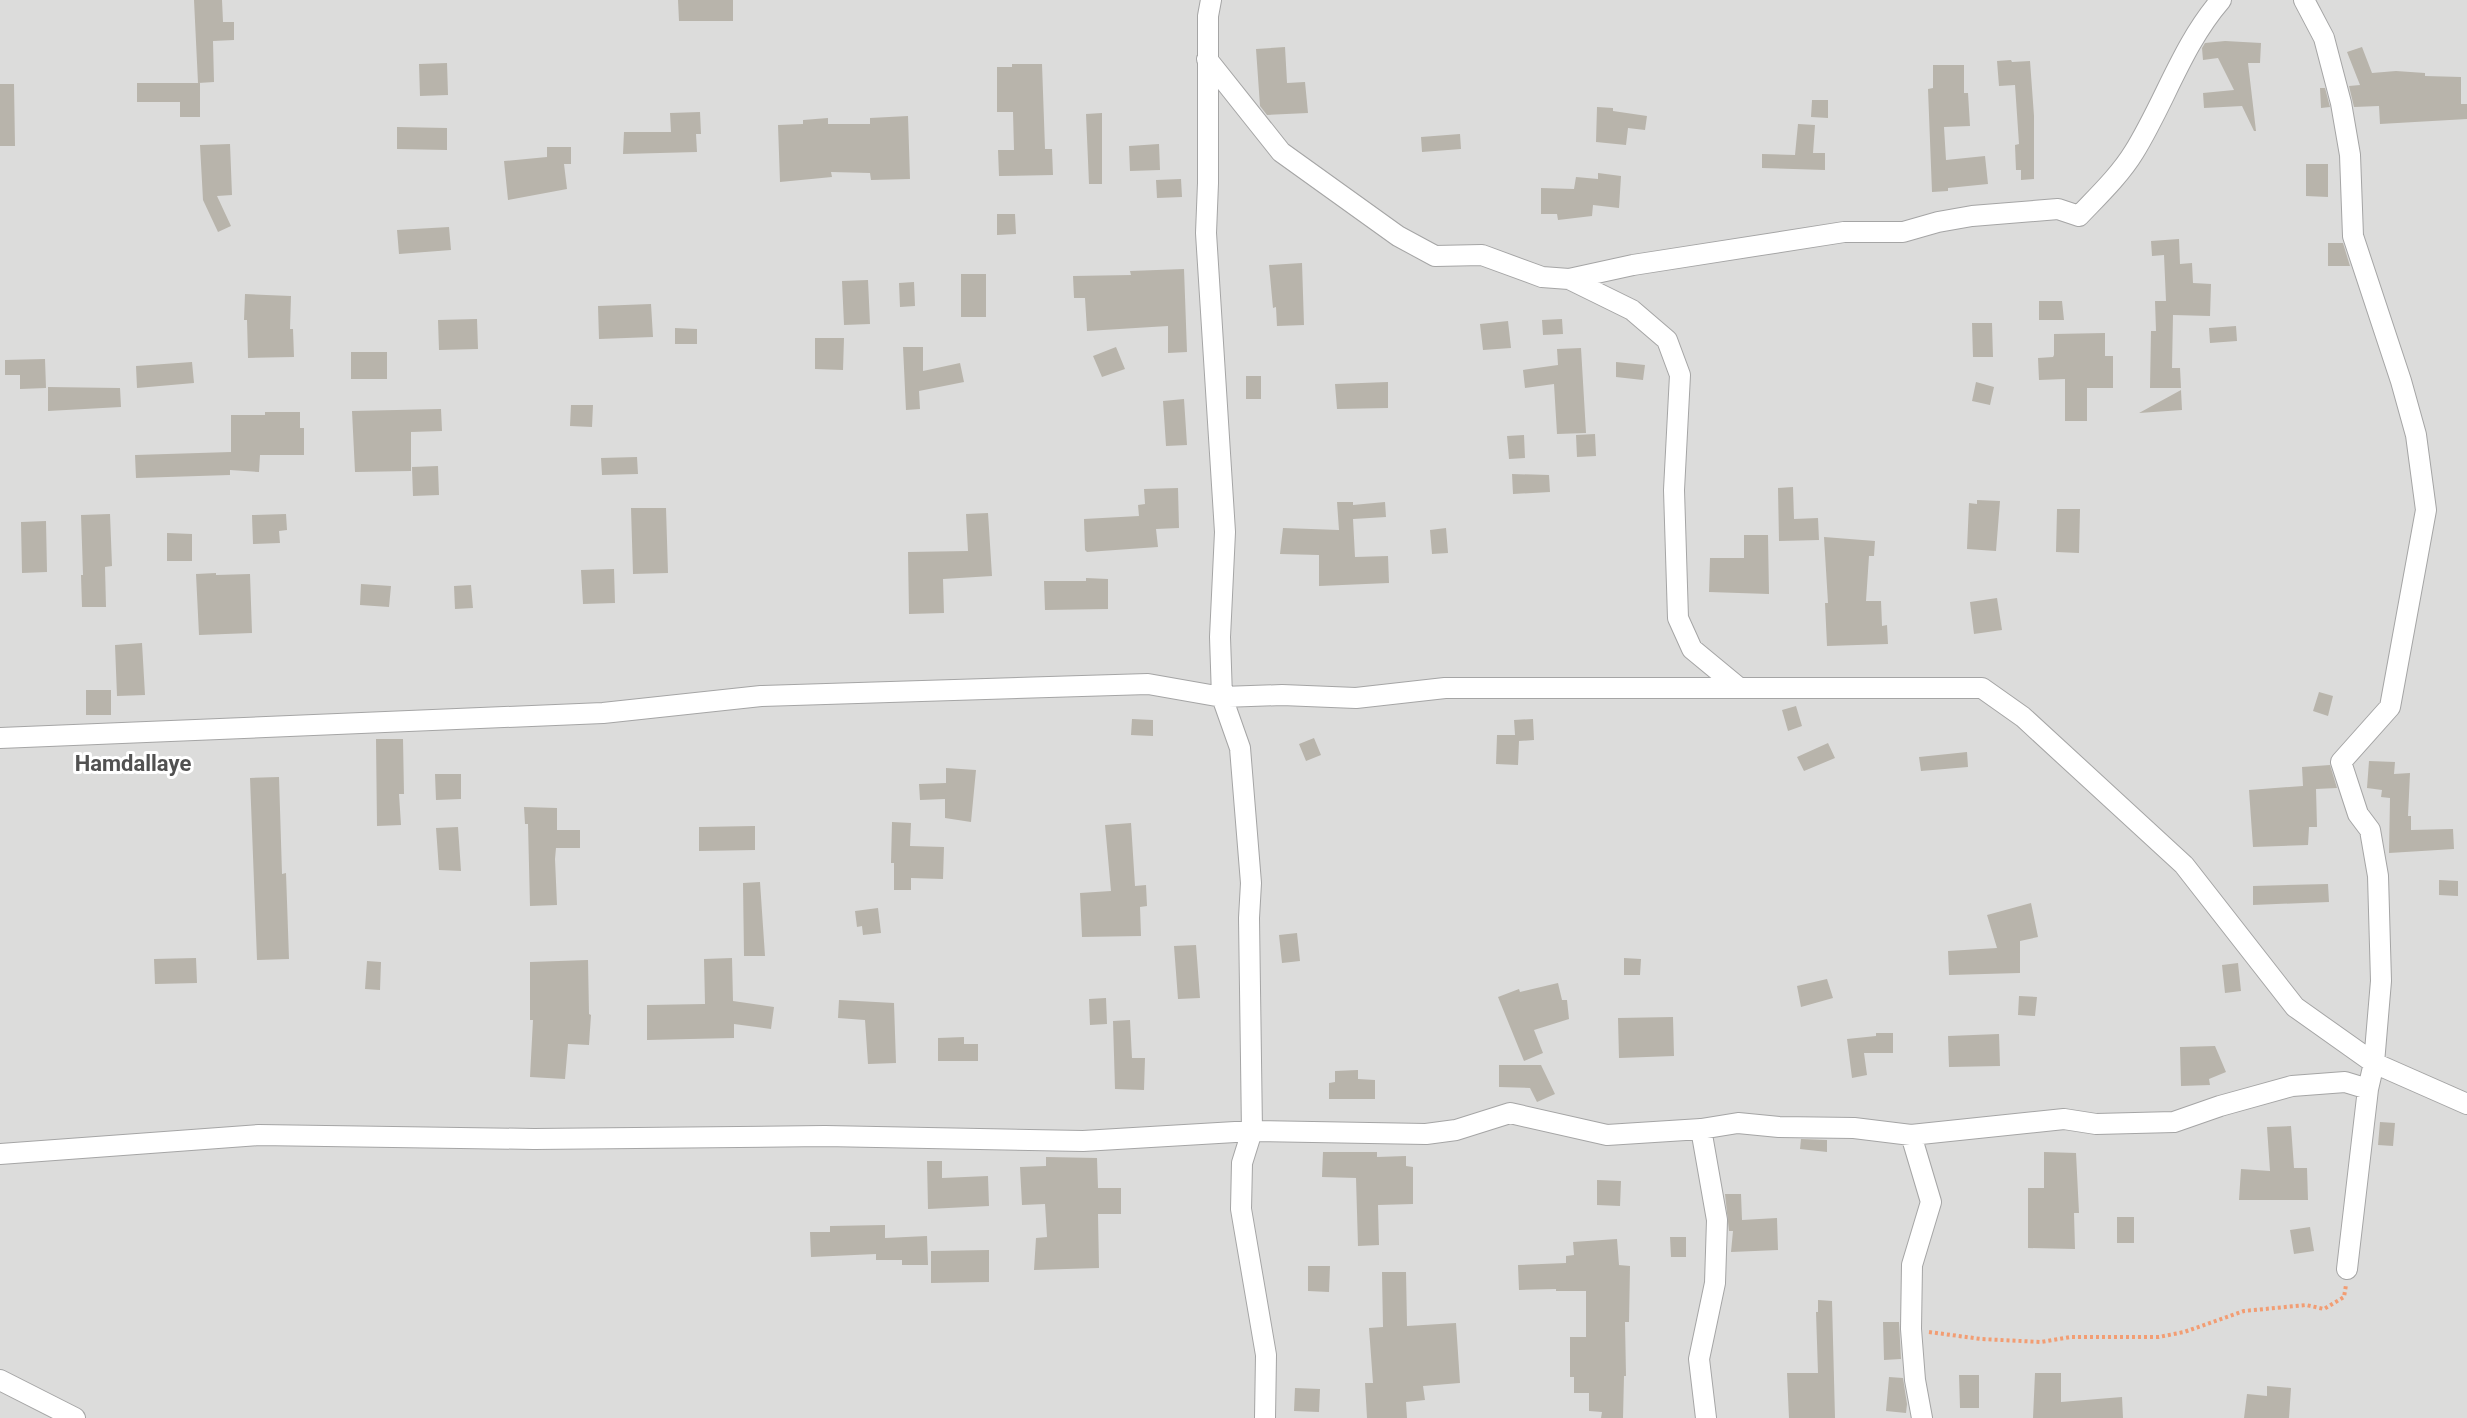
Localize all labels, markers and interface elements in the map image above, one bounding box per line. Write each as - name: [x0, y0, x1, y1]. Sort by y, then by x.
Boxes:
- district label: Hamdallaye: [75, 751, 191, 776]

